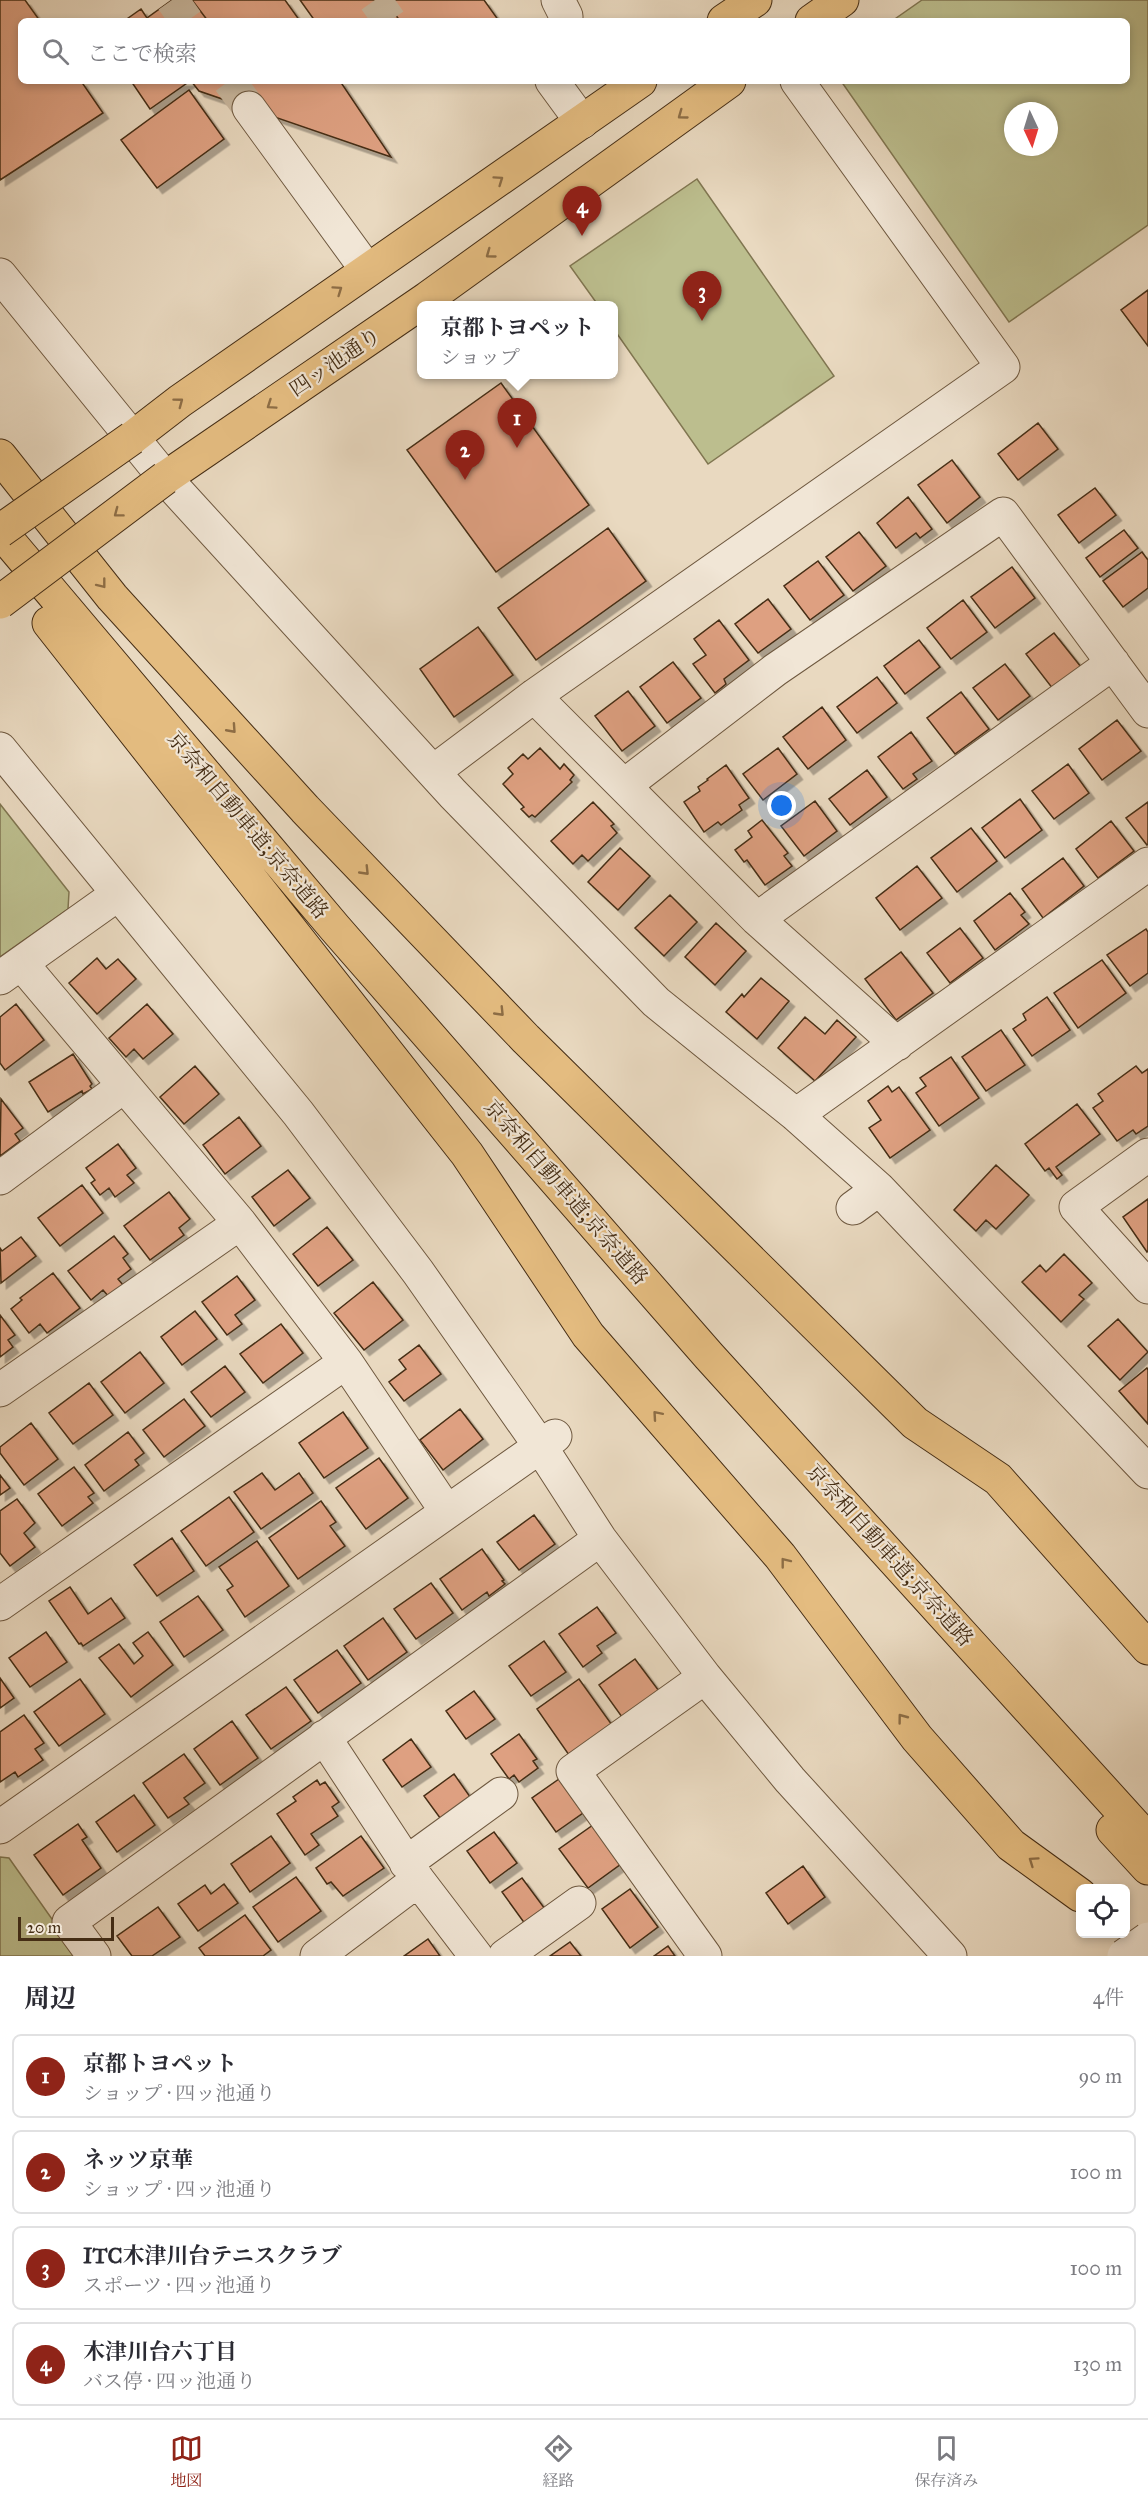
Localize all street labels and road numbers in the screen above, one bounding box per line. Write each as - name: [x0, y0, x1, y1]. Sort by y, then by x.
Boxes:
- street label: 四ッ池通り: [284, 322, 386, 402]
- street label: 京奈和自動車道;京奈道路: [162, 726, 334, 924]
- street label: 京奈和自動車道;京奈道路: [478, 1094, 654, 1290]
- street label: 京奈和自動車道;京奈道路: [801, 1458, 979, 1652]

